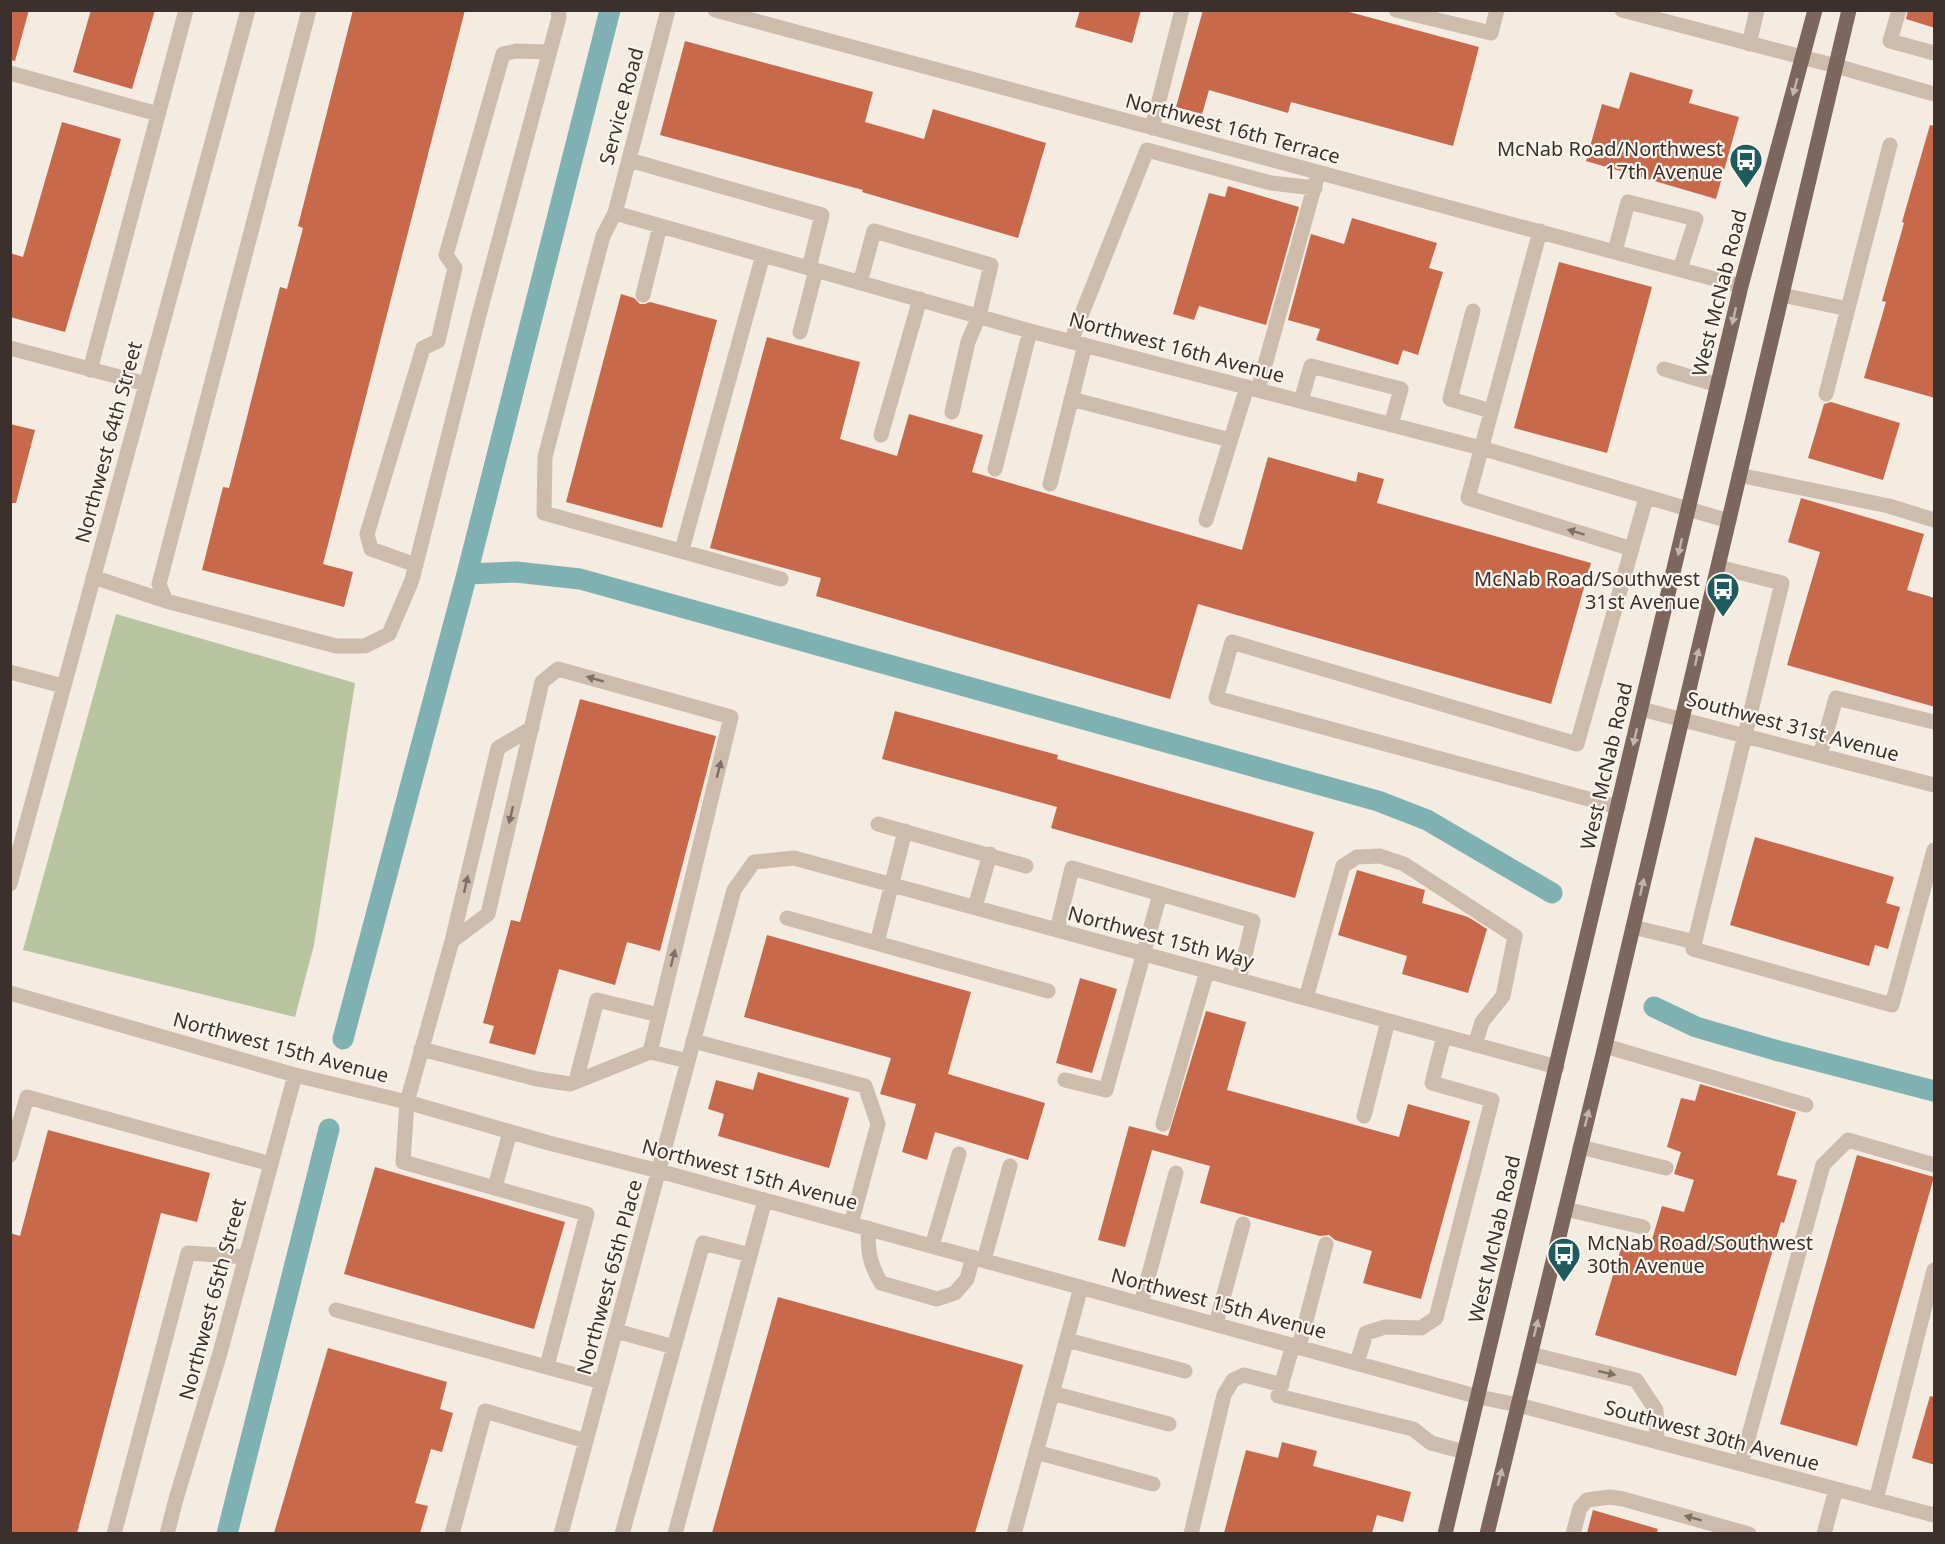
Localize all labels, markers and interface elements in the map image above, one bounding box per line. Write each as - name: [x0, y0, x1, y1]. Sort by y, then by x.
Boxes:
- street label: Service Road: [592, 45, 650, 167]
- one-way arrow: [1790, 78, 1800, 97]
- street label: Northwest 16th Terrace: [1123, 86, 1343, 170]
- place label: McNab Road/Northwest 17th Avenue: [1497, 135, 1723, 185]
- bus stop icon: McNab Road/Northwest 17th Avenue: [1728, 142, 1764, 189]
- street label: West McNab Road: [1685, 207, 1753, 379]
- street label: Northwest 16th Avenue: [1066, 305, 1288, 389]
- one-way arrow: [1729, 307, 1738, 326]
- street label: Northwest 64th Street: [68, 338, 148, 546]
- one-way arrow: [1567, 526, 1585, 536]
- one-way arrow: [1674, 538, 1684, 556]
- place label: McNab Road/Southwest 31st Avenue: [1474, 565, 1700, 615]
- bus stop icon: McNab Road/Southwest 31st Avenue: [1705, 571, 1741, 618]
- one-way arrow: [1692, 647, 1702, 666]
- one-way arrow: [586, 674, 604, 683]
- street label: West McNab Road: [1574, 680, 1638, 852]
- street label: Southwest 31st Avenue: [1684, 685, 1902, 767]
- one-way arrow: [1629, 728, 1639, 746]
- one-way arrow: [714, 760, 724, 778]
- one-way arrow: [506, 806, 516, 824]
- one-way arrow: [461, 875, 471, 893]
- one-way arrow: [1638, 878, 1648, 896]
- street label: Northwest 15th Way: [1065, 899, 1258, 975]
- one-way arrow: [668, 949, 678, 968]
- street label: Northwest 15th Avenue: [170, 1005, 392, 1089]
- one-way arrow: [1583, 1109, 1593, 1127]
- street label: Northwest 15th Avenue: [639, 1132, 861, 1216]
- street label: West McNab Road: [1462, 1153, 1526, 1325]
- street label: Northwest 65th Place: [570, 1176, 648, 1378]
- street label: Northwest 65th Street: [172, 1195, 252, 1403]
- place label: McNab Road/Southwest 30th Avenue: [1587, 1229, 1813, 1279]
- bus stop icon: McNab Road/Southwest 30th Avenue: [1546, 1236, 1582, 1283]
- street label: Northwest 15th Avenue: [1108, 1261, 1330, 1345]
- one-way arrow: [1532, 1318, 1542, 1337]
- one-way arrow: [1598, 1369, 1617, 1378]
- street label: Southwest 30th Avenue: [1601, 1393, 1823, 1477]
- one-way arrow: [1496, 1467, 1506, 1486]
- one-way arrow: [1684, 1513, 1702, 1522]

